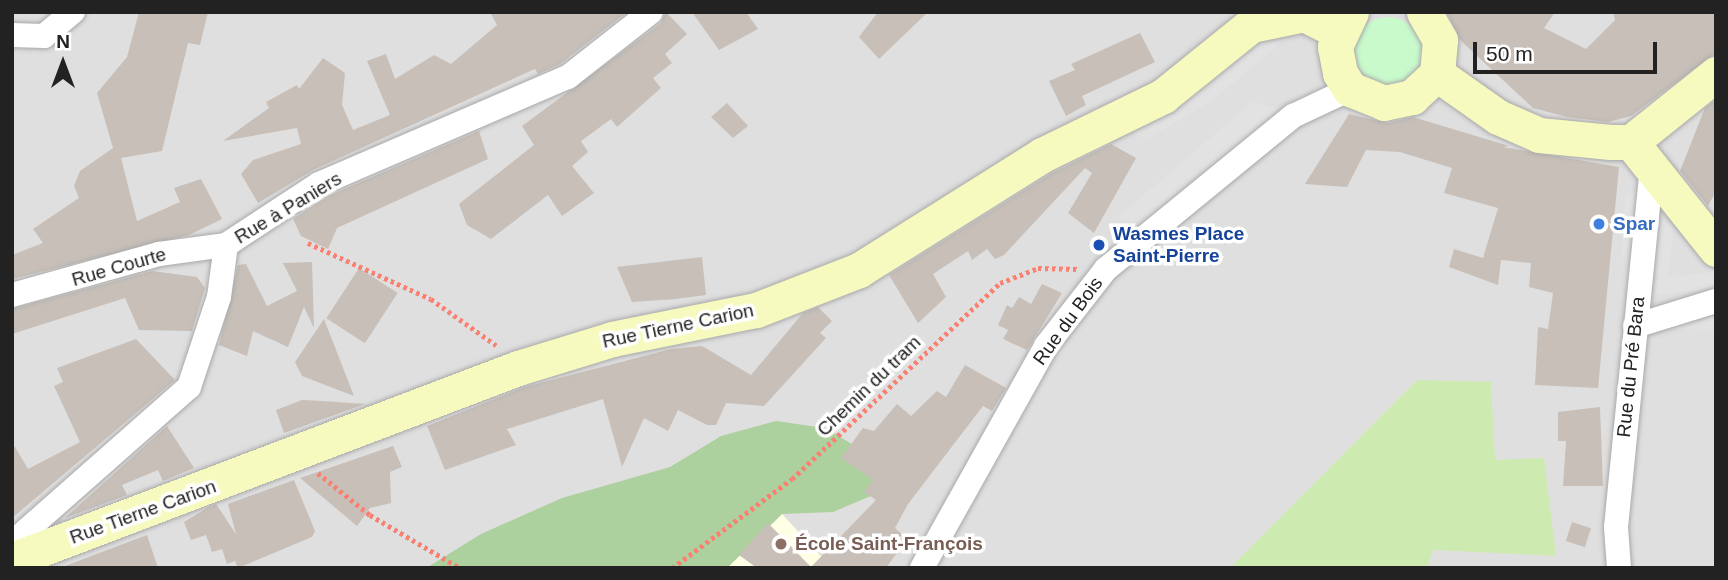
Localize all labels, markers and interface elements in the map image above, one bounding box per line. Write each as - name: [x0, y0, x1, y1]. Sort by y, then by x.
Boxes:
- north arrow: [28, 28, 98, 98]
- scale bar: [1476, 28, 1660, 72]
- text: N: [56, 31, 70, 52]
- text: 50 m: [1486, 42, 1533, 65]
- street label: Rue à Paniers: [231, 167, 345, 249]
- place label: Spar: [1613, 213, 1655, 235]
- marker: Spar: [1591, 216, 1607, 232]
- place label: Wasmes Place Saint-Pierre: [1113, 223, 1244, 267]
- marker: Wasmes Place Saint-Pierre: [1091, 237, 1107, 253]
- street label: Rue Courte: [69, 243, 169, 291]
- street label: Rue du Bois: [1028, 272, 1108, 370]
- street label: Rue du Pré Bara: [1612, 295, 1650, 439]
- street label: Rue Tierne Carion: [600, 299, 756, 353]
- street label: Chemin du tram: [812, 331, 926, 441]
- street label: Rue Tierne Carion: [66, 475, 220, 549]
- place label: École Saint-François: [795, 533, 983, 555]
- marker: École Saint-François: [773, 536, 789, 552]

